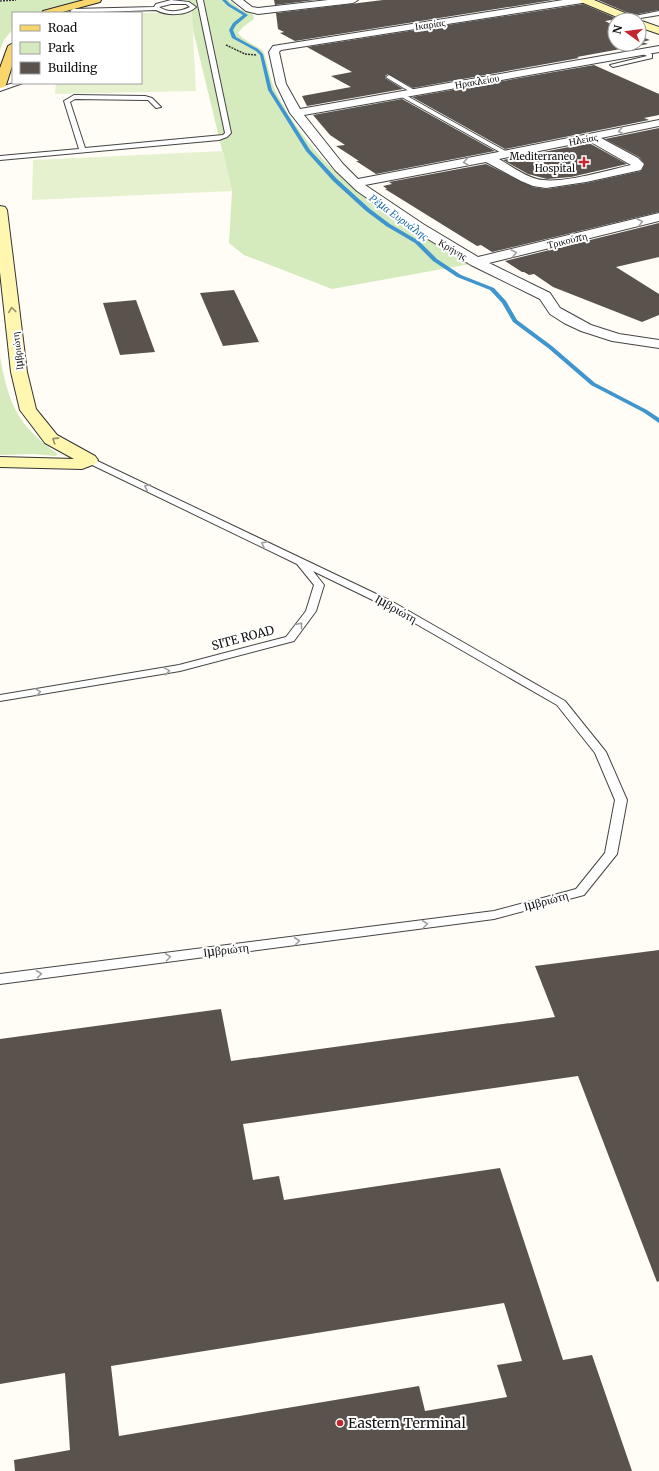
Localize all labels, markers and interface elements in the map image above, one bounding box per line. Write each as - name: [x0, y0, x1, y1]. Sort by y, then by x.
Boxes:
- legend: [12, 12, 142, 84]
- north arrow: [607, 12, 647, 52]
- street label: Ικαρίας: [414, 16, 446, 33]
- text: Road: [48, 20, 77, 35]
- text: N: [609, 23, 625, 35]
- text: Park: [48, 40, 75, 55]
- text: Building: [48, 60, 98, 75]
- street label: Ηρακλείου: [454, 71, 500, 92]
- one-way arrow: [618, 126, 624, 134]
- street label: Ηλείας: [568, 130, 599, 149]
- place label: Mediterraneo Hospital: [510, 150, 575, 175]
- marker: Mediterraneo Hospital: [578, 156, 590, 168]
- one-way arrow: [463, 157, 469, 166]
- water label: Ρέμα Ευρυάλης: [366, 190, 432, 244]
- one-way arrow: [636, 218, 643, 227]
- street label: Τρικούπη: [546, 229, 589, 252]
- street label: Κρήνης: [436, 236, 469, 263]
- one-way arrow: [510, 249, 517, 258]
- one-way arrow: [8, 307, 17, 313]
- street label: Ιμβριώτη: [9, 331, 26, 371]
- one-way arrow: [53, 438, 60, 445]
- one-way arrow: [144, 484, 152, 492]
- one-way arrow: [261, 541, 269, 549]
- street label: Ιμβριώτη: [373, 591, 420, 626]
- street label: SITE ROAD: [210, 622, 276, 653]
- one-way arrow: [295, 623, 302, 630]
- one-way arrow: [164, 667, 170, 676]
- one-way arrow: [35, 688, 42, 697]
- street label: Ιμβριώτη: [522, 887, 570, 914]
- one-way arrow: [422, 920, 429, 929]
- one-way arrow: [293, 937, 300, 946]
- street label: Ιμβριώτη: [202, 939, 250, 960]
- one-way arrow: [165, 953, 171, 962]
- one-way arrow: [36, 970, 42, 979]
- place label: Eastern Terminal: [348, 1414, 466, 1432]
- marker: Eastern Terminal: [335, 1418, 345, 1428]

